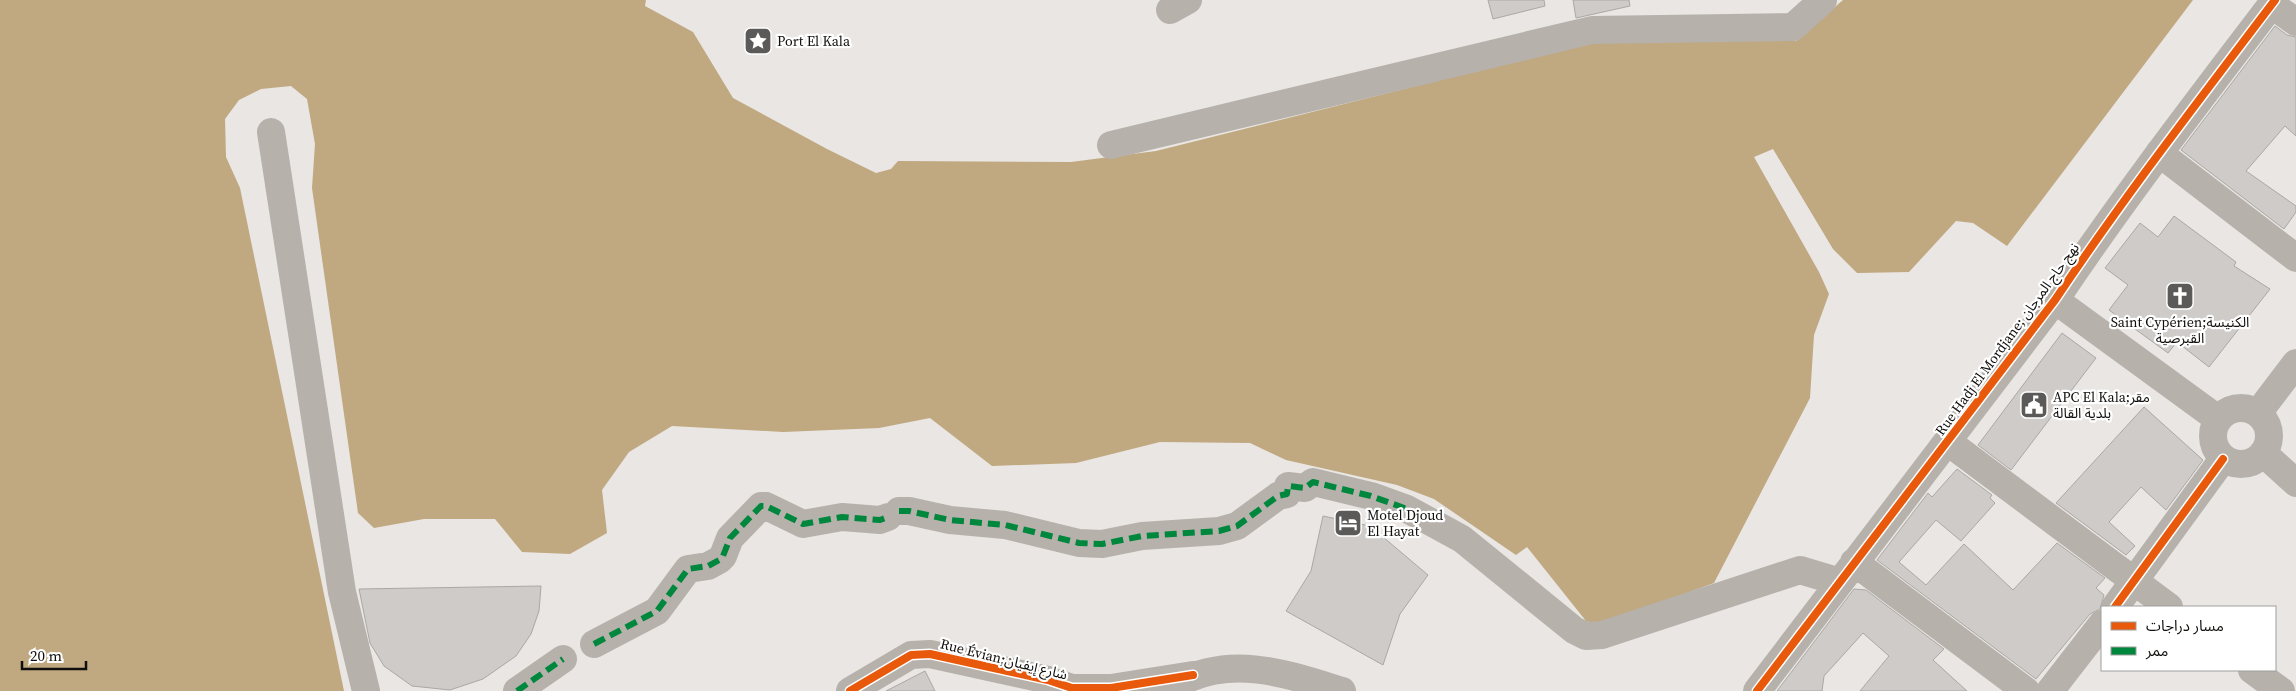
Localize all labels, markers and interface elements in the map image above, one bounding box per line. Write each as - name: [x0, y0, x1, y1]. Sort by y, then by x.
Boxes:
- place icon: Port El Kala: [743, 26, 773, 56]
- place label: Port El Kala: [777, 31, 851, 51]
- street label: Rue Hadj El Mordjane; نهج حاج المرجان: [1930, 238, 2085, 440]
- church icon: Saint Cypérien;الكنيسة القبرصية: [2165, 281, 2195, 311]
- place label: Saint Cypérien;الكنيسة القبرصية: [2111, 312, 2249, 348]
- place label: APC El Kala;مقر بلدية القالة: [2053, 387, 2150, 423]
- public building icon: APC El Kala;مقر بلدية القالة: [2019, 390, 2049, 420]
- place label: Motel Djoud El Hayat: [1367, 505, 1443, 541]
- hotel icon: Motel Djoud El Hayat: [1333, 508, 1363, 538]
- legend: [2101, 606, 2276, 671]
- text: مسار دراجات: [2146, 615, 2224, 636]
- street label: Rue Évian;شارع إيفيان: [938, 634, 1070, 685]
- scale bar: [22, 638, 86, 670]
- text: ممر: [2145, 640, 2169, 661]
- text: 20 m: [30, 645, 62, 666]

